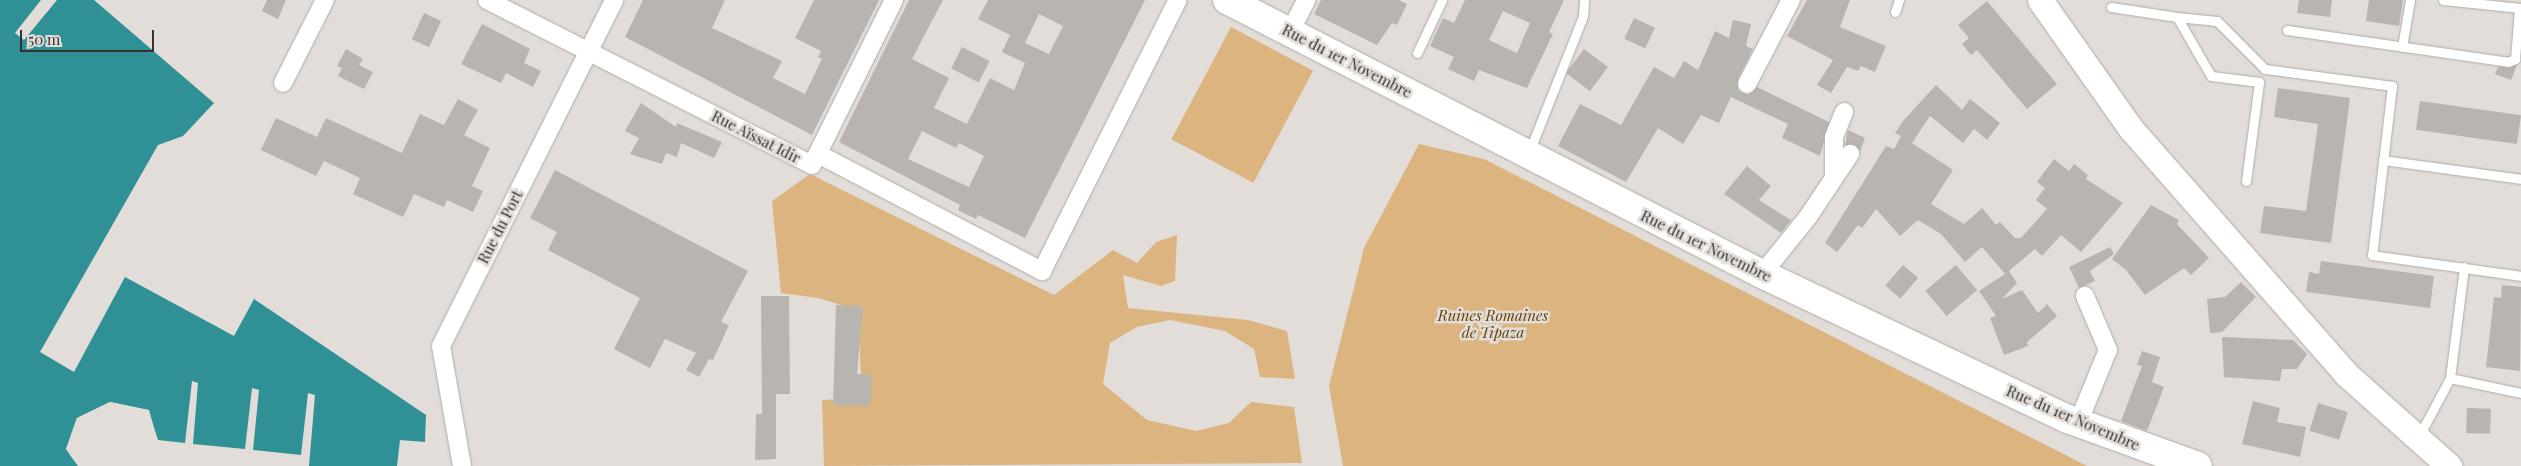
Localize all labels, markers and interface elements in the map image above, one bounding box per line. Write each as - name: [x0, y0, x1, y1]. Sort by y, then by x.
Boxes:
- scale bar: [22, 20, 156, 52]
- street label: Rue du 1er Novembre: [1279, 20, 1415, 102]
- text: 50 m: [28, 29, 60, 49]
- street label: Rue Aïssat Idir: [708, 107, 804, 167]
- street label: Rue du Port: [474, 187, 526, 267]
- street label: Rue du 1er Novembre: [1638, 206, 1774, 286]
- park label: Ruines Romaines de Tipaza: [1438, 306, 1548, 341]
- street label: Rue du 1er Novembre: [2003, 382, 2143, 454]

